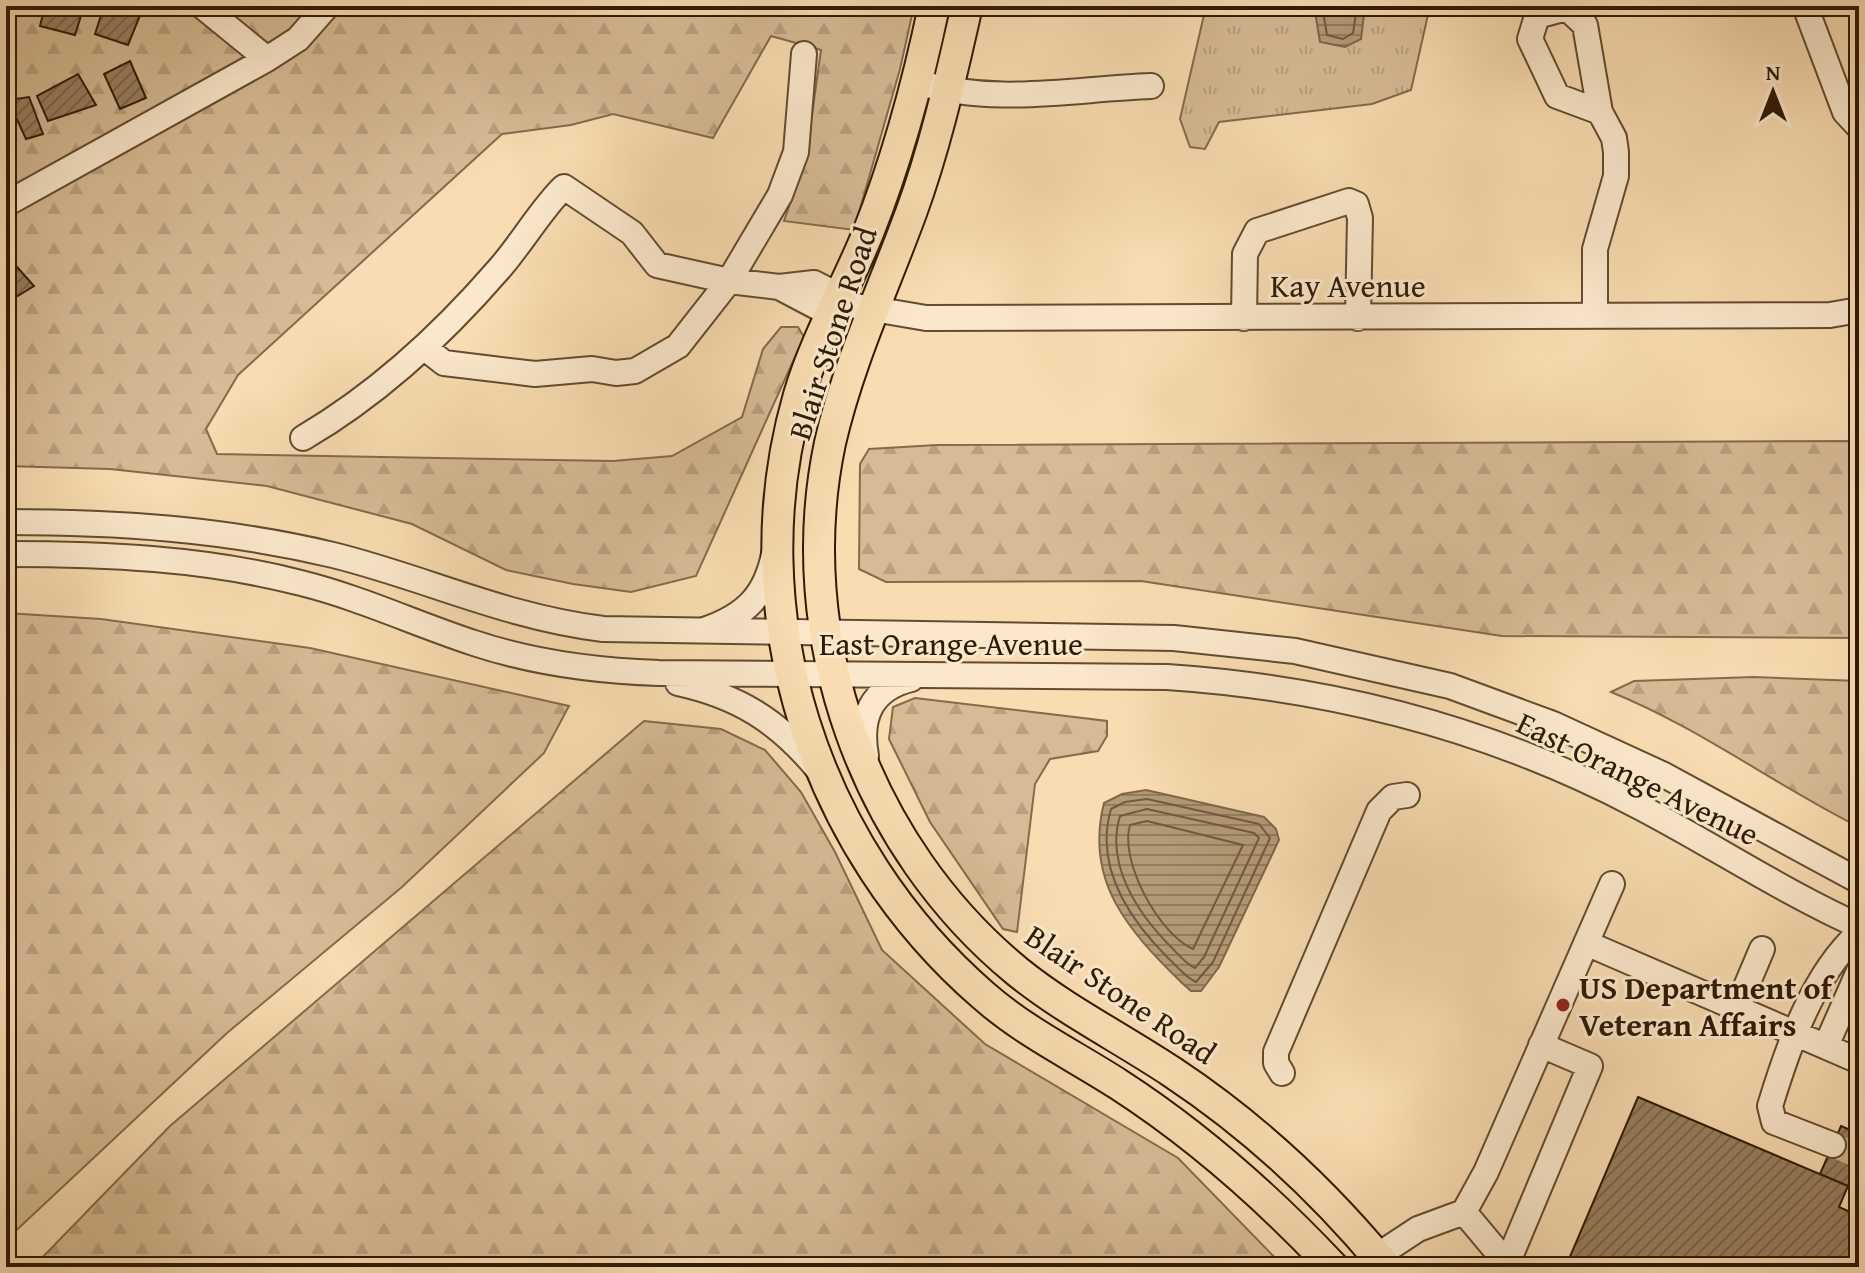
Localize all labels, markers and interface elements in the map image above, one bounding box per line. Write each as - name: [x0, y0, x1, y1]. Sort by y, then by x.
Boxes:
- north arrow: [1733, 52, 1813, 132]
- text: N: [1766, 56, 1781, 88]
- street label: Blair Stone Road: [775, 220, 889, 446]
- street label: Kay Avenue: [1270, 262, 1426, 309]
- street label: East Orange Avenue: [819, 620, 1083, 667]
- street label: East Orange Avenue: [1509, 699, 1767, 857]
- street label: Blair Stone Road: [1016, 913, 1226, 1075]
- place label: US Department of Veteran Affairs: [1579, 964, 1836, 1048]
- marker: US Department of Veteran Affairs: [1554, 996, 1572, 1014]

